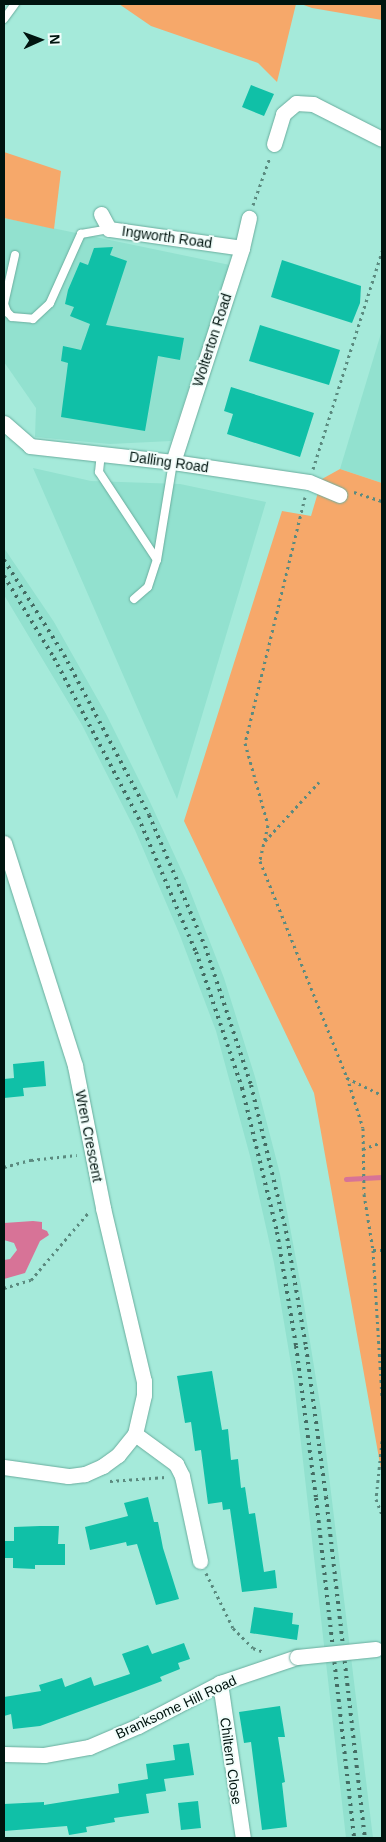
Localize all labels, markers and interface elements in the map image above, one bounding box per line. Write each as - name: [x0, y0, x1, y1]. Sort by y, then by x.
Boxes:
- north arrow: [15, 15, 65, 65]
- text: N: [47, 34, 63, 45]
- street label: Ingworth Road: [121, 222, 213, 252]
- street label: Wolterton Road: [189, 291, 235, 389]
- street label: Dalling Road: [128, 448, 210, 476]
- street label: Wren Crescent: [72, 1089, 106, 1183]
- street label: Branksome Hill Road: [113, 1672, 239, 1742]
- street label: Chiltern Close: [217, 1716, 245, 1806]

